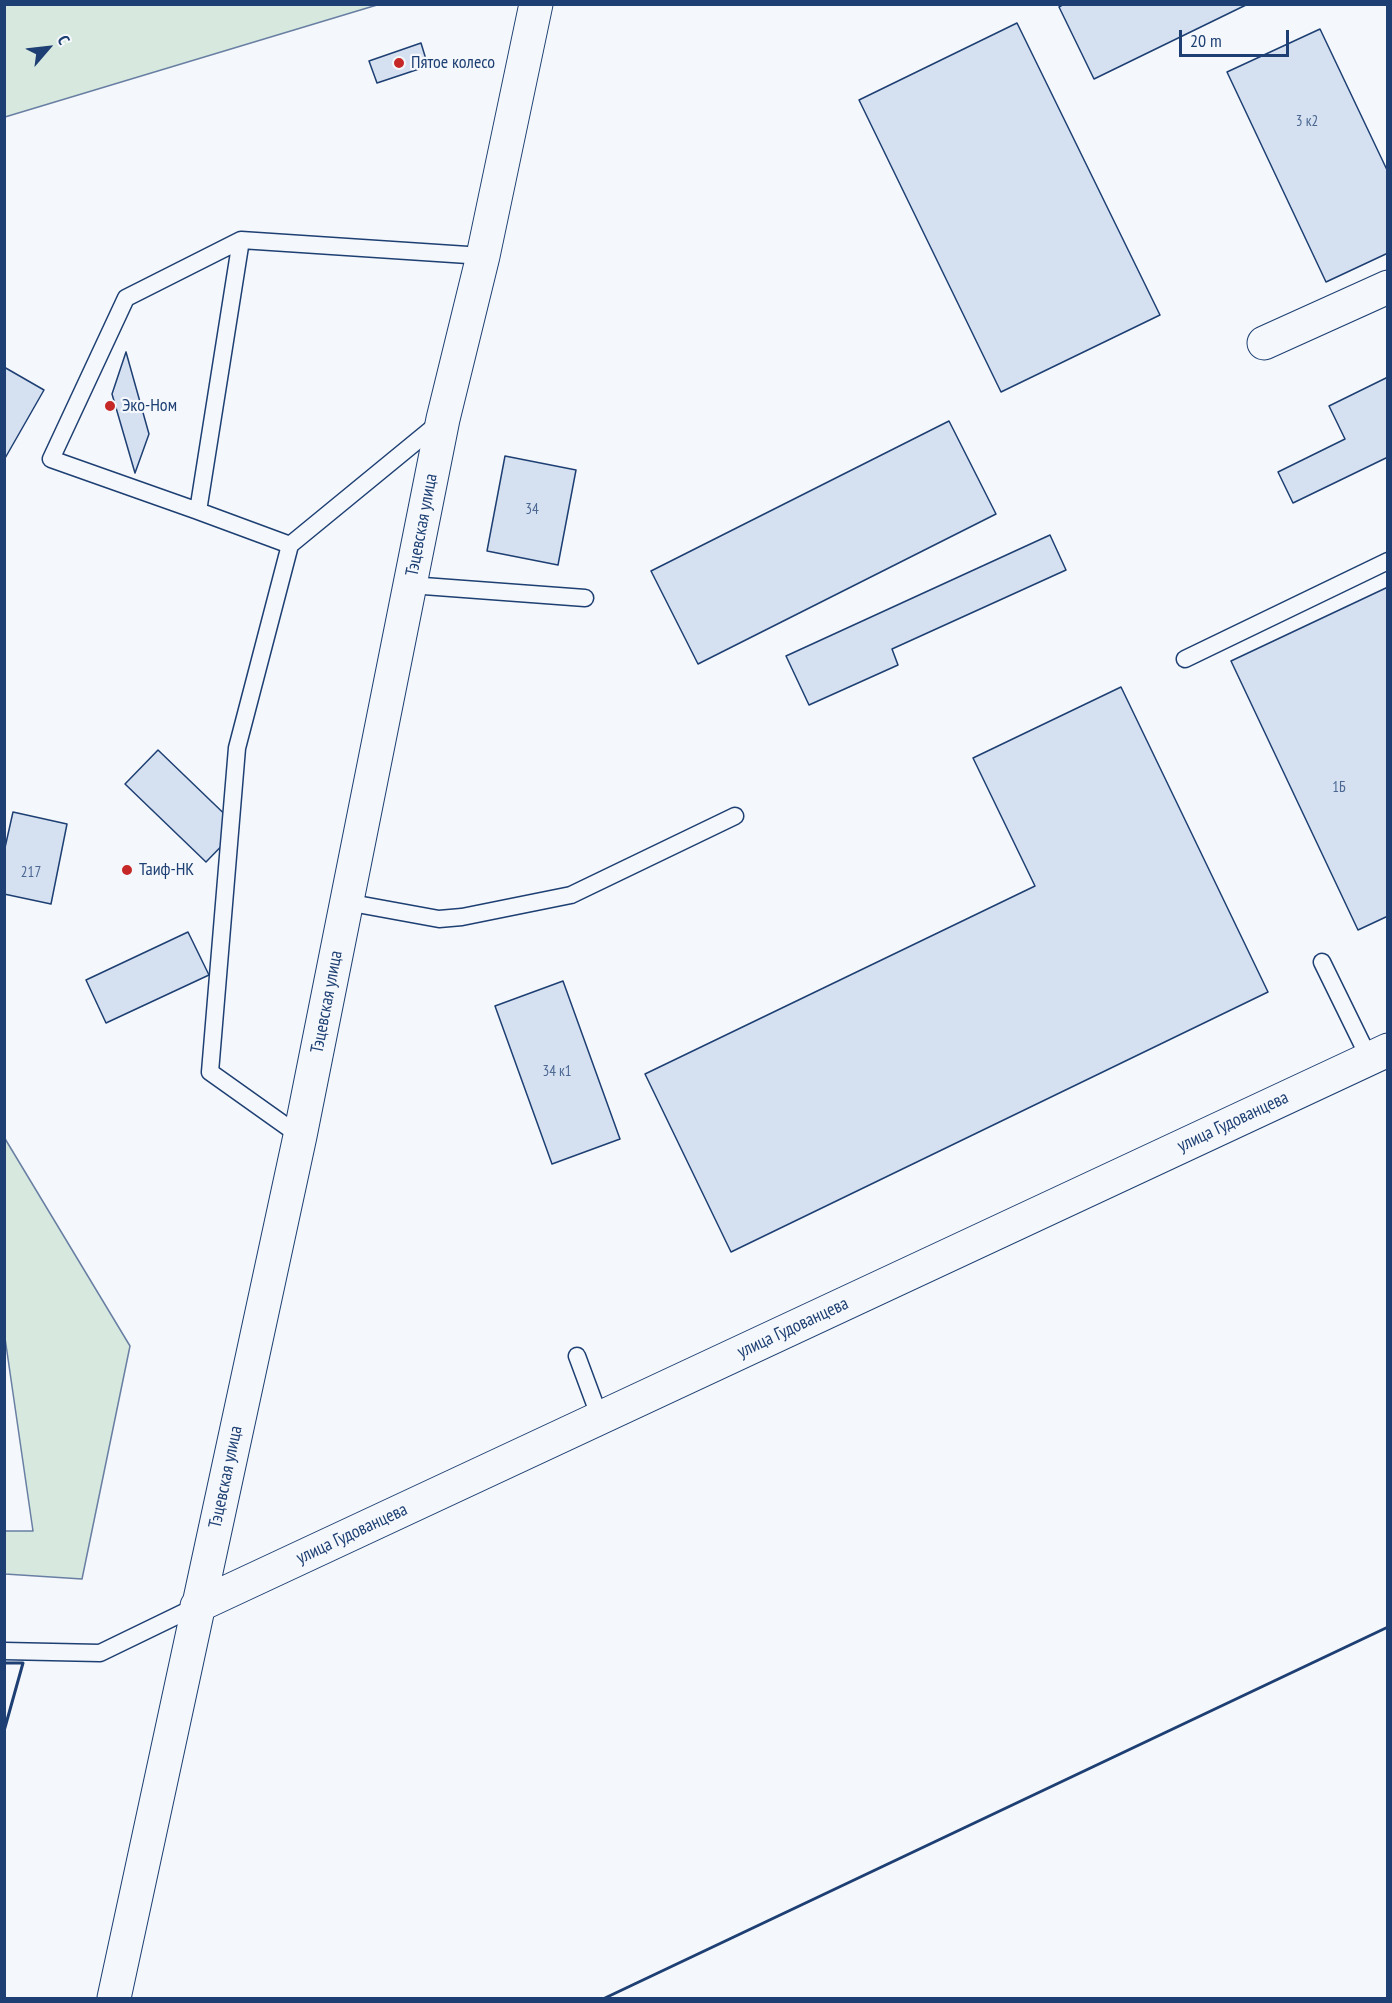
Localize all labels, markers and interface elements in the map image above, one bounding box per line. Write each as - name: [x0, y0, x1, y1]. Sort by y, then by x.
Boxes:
- north arrow: [18, 18, 78, 78]
- scale bar: [1182, 18, 1292, 56]
- text: 20 m: [1190, 29, 1222, 52]
- text: С: [53, 32, 74, 47]
- place label: Пятое колесо: [411, 52, 495, 74]
- marker: Пятое колесо: [392, 56, 406, 70]
- house number: 3 к2: [1296, 113, 1318, 131]
- place label: Эко-Ном: [122, 395, 177, 417]
- marker: Эко-Ном: [103, 399, 117, 413]
- street label: Тэцевская улица: [401, 472, 443, 578]
- house number: 34: [525, 501, 539, 519]
- house number: 1Б: [1332, 779, 1346, 797]
- place label: Таиф-НК: [139, 859, 194, 881]
- marker: Таиф-НК: [120, 863, 134, 877]
- house number: 217: [21, 864, 41, 882]
- street label: Тэцевская улица: [306, 949, 348, 1055]
- house number: 34 к1: [542, 1063, 572, 1081]
- street label: улица Гудованцева: [1174, 1087, 1292, 1157]
- street label: улица Гудованцева: [734, 1293, 852, 1363]
- street label: Тэцевская улица: [205, 1424, 247, 1530]
- street label: улица Гудованцева: [293, 1499, 411, 1569]

